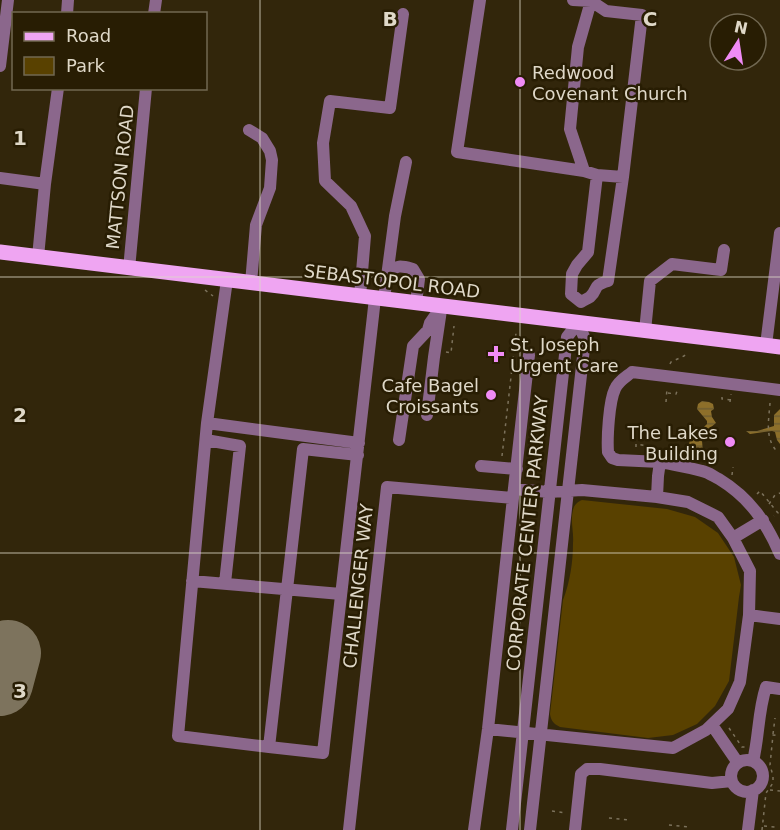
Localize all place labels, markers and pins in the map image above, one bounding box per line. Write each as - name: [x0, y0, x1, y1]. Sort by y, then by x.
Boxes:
- place label: Redwood Covenant Church: [532, 62, 688, 104]
- marker: Redwood Covenant Church: [513, 75, 527, 89]
- place label: St. Joseph Urgent Care: [510, 334, 619, 376]
- marker: St. Joseph Urgent Care: [487, 345, 505, 363]
- place label: Cafe Bagel Croissants: [381, 375, 479, 417]
- marker: Cafe Bagel Croissants: [484, 388, 498, 402]
- place label: The Lakes Building: [627, 422, 718, 464]
- marker: The Lakes Building: [723, 435, 737, 449]

